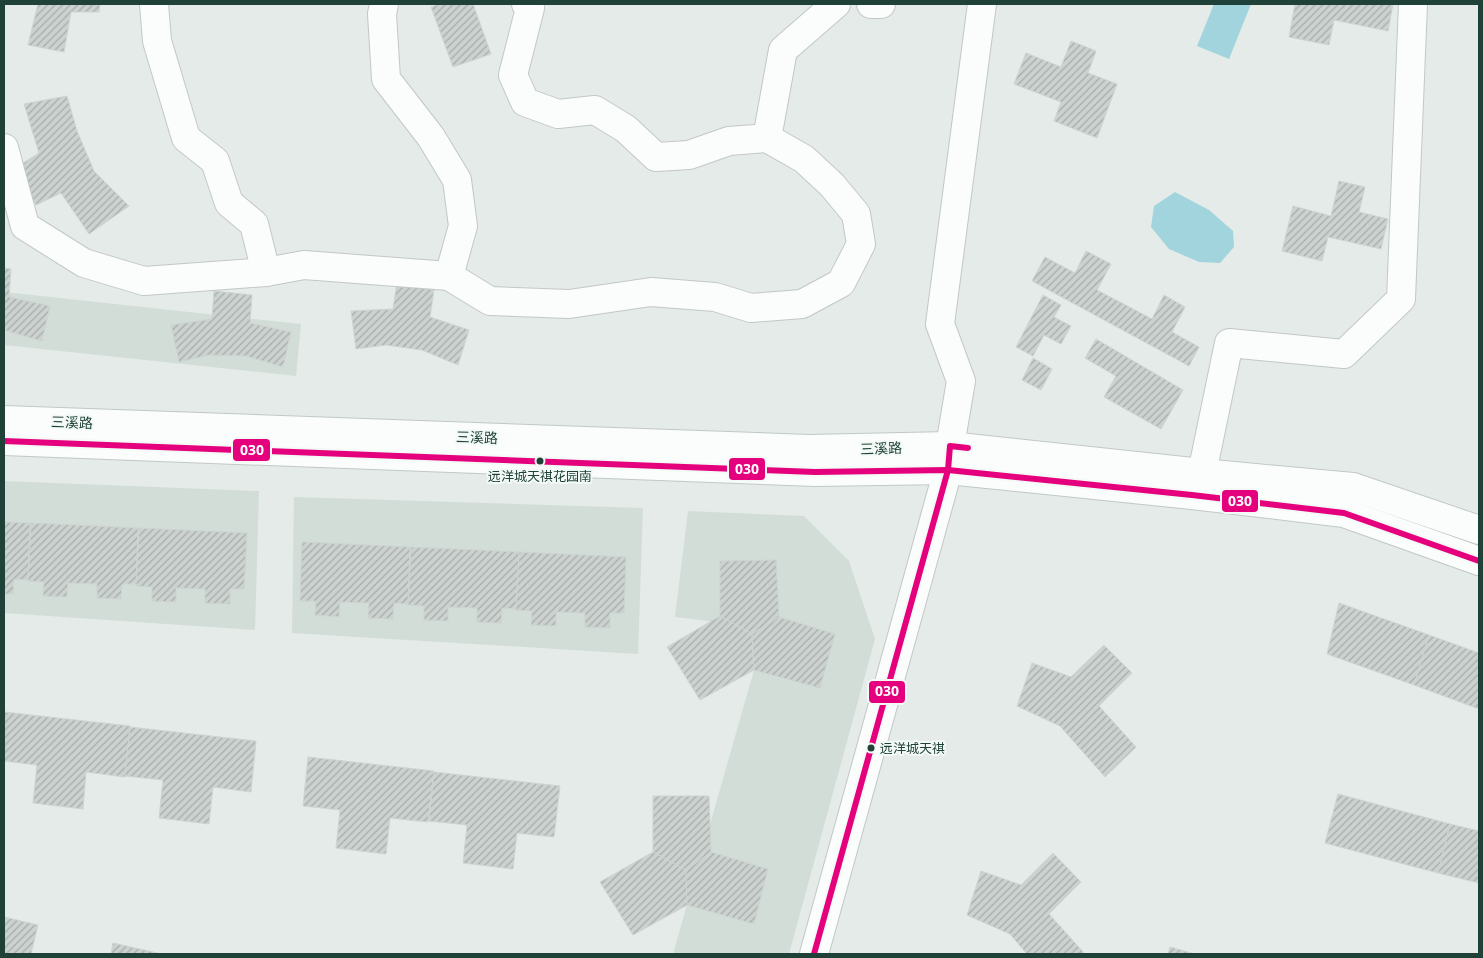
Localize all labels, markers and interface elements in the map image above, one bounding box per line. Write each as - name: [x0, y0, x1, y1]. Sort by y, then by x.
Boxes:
- street label: 三溪路: [51, 412, 93, 432]
- street label: 三溪路: [456, 427, 498, 447]
- line badge: 030: [232, 438, 271, 462]
- street label: 三溪路: [860, 438, 902, 458]
- text: 030: [240, 440, 264, 459]
- marker: 远洋城天祺花园南: [535, 456, 545, 466]
- line badge: 030: [728, 457, 766, 481]
- text: 030: [735, 459, 759, 478]
- place label: 远洋城天祺花园南: [488, 467, 592, 485]
- line badge: 030: [1221, 489, 1259, 513]
- text: 030: [1228, 491, 1252, 510]
- line badge: 030: [868, 680, 906, 704]
- text: 030: [875, 681, 899, 700]
- place label: 远洋城天祺: [880, 739, 945, 757]
- marker: 远洋城天祺: [866, 743, 876, 753]

